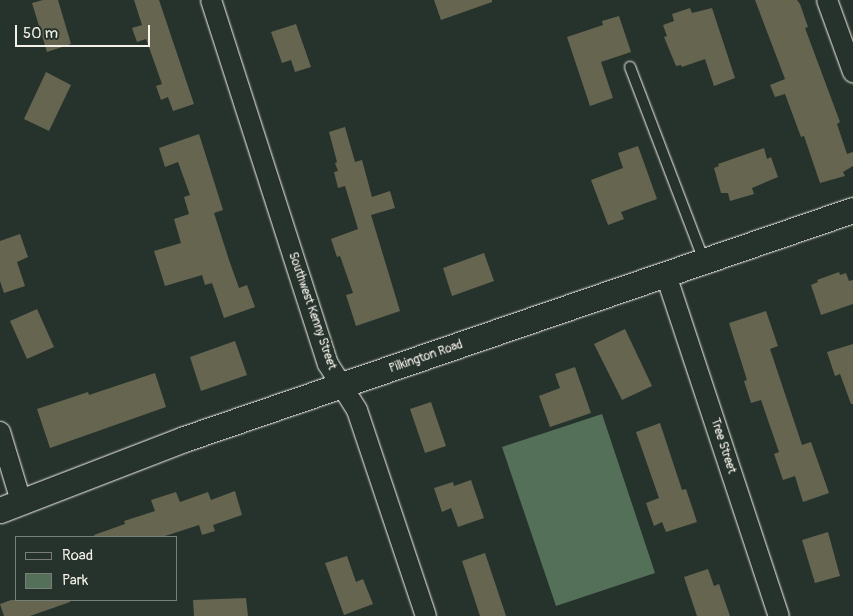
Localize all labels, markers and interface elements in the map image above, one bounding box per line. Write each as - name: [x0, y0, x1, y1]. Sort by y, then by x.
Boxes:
- scale bar: [18, 15, 152, 47]
- text: 50 m: [23, 24, 58, 43]
- street label: Southwest Kenny Street: [285, 250, 339, 372]
- street label: Pilkington Road: [387, 338, 465, 376]
- street label: Tree Street: [707, 417, 739, 475]
- legend: [15, 536, 178, 601]
- text: Road: [62, 546, 93, 565]
- text: Park: [62, 571, 88, 590]

